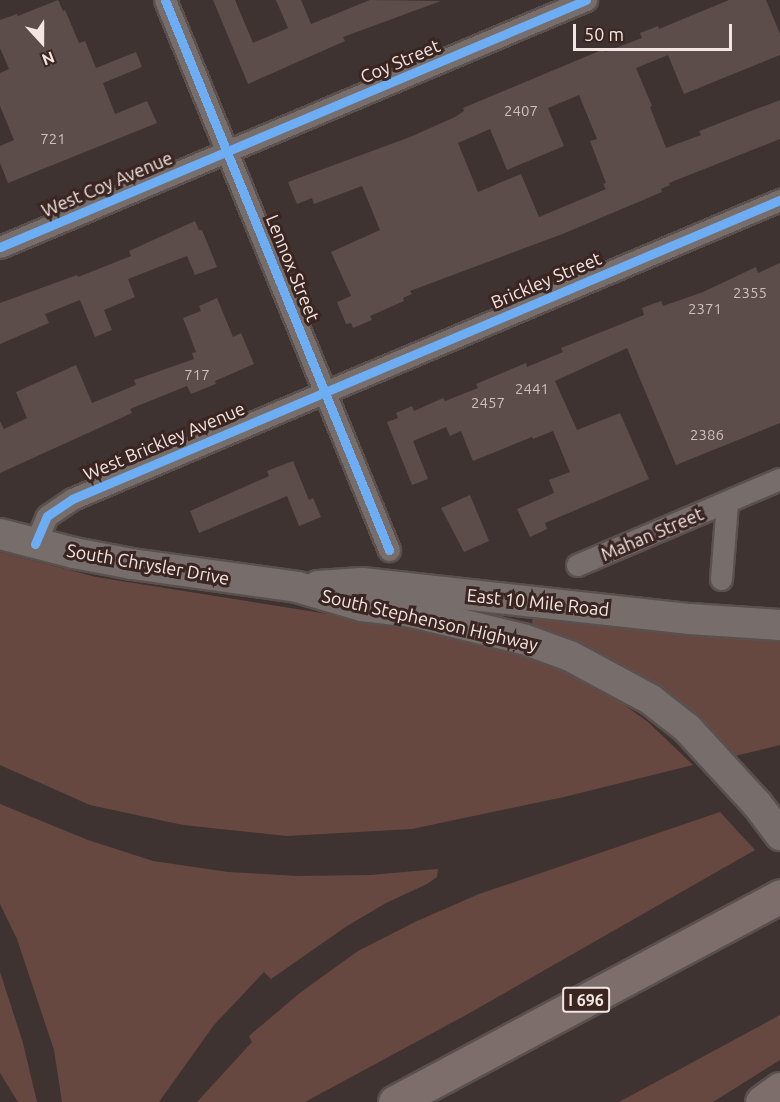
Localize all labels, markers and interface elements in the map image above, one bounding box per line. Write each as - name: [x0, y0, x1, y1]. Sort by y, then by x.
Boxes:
- north arrow: [12, 12, 72, 72]
- scale bar: [576, 12, 735, 50]
- text: 50 m: [584, 24, 624, 44]
- street label: Coy Street: [357, 35, 443, 87]
- text: N: [40, 48, 57, 69]
- house number: 2407: [504, 102, 538, 120]
- house number: 721: [40, 130, 66, 148]
- street label: West Coy Avenue: [38, 147, 176, 221]
- street label: Lennox Street: [262, 211, 324, 325]
- street label: Brickley Street: [488, 247, 604, 313]
- house number: 2355: [733, 284, 767, 302]
- house number: 2371: [688, 300, 722, 318]
- house number: 717: [184, 366, 210, 384]
- house number: 2441: [515, 380, 549, 398]
- house number: 2457: [471, 394, 505, 412]
- street label: West Brickley Avenue: [80, 397, 248, 485]
- house number: 2386: [690, 426, 724, 444]
- street label: Mahan Street: [598, 503, 706, 565]
- street label: South Chrysler Drive: [65, 539, 231, 589]
- street label: East 10 Mile Road: [466, 584, 610, 620]
- street label: South Stephenson Highway: [320, 585, 540, 655]
- road number: I 696: [562, 987, 610, 1013]

